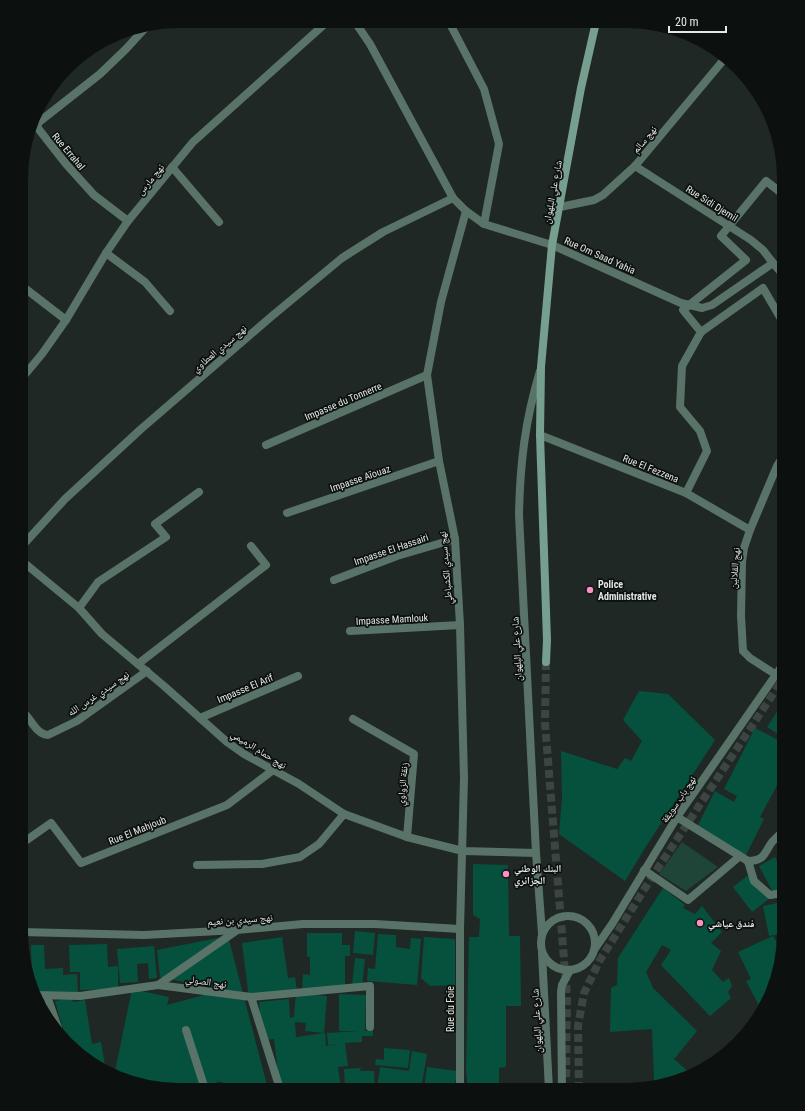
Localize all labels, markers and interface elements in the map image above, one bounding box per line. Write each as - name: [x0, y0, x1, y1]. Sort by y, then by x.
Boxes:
- scale bar: [669, 8, 726, 34]
- text: 20 m: [675, 15, 699, 29]
- street label: نهج سالم: [630, 123, 661, 156]
- street label: Rue Errahal: [50, 131, 87, 172]
- street label: شارع علي البلهوان: [541, 159, 567, 225]
- street label: نهج مارس: [135, 161, 167, 198]
- street label: Rue Sidi Djemil: [684, 183, 740, 224]
- street label: Rue Om Saad Yahia: [563, 235, 637, 276]
- street label: نهج سيدي العطاوي: [190, 322, 250, 376]
- street label: Impasse du Tonnerre: [303, 380, 384, 423]
- street label: Rue El Fezzena: [621, 452, 680, 485]
- street label: Impasse Aĩouaz: [329, 463, 392, 494]
- street label: نهج سيدي الكشباطي: [437, 530, 457, 605]
- street label: Impasse El Hassairi: [353, 532, 430, 567]
- street label: نهج القلالين: [727, 547, 743, 589]
- place label: Police Administrative: [598, 579, 657, 602]
- marker: Police Administrative: [585, 585, 595, 595]
- street label: Impasse Mamlouk: [356, 612, 429, 627]
- street label: شارع علي البلهوان: [509, 616, 526, 682]
- street label: نهج سيدي غرس الله: [65, 669, 133, 720]
- street label: Impasse El Arif: [216, 671, 276, 705]
- street label: نهج حمام الرميمي: [228, 728, 289, 773]
- street label: زنقة الزواوي: [395, 762, 412, 807]
- street label: نهج باب سويقة: [659, 774, 699, 825]
- street label: Rue El Mahjoub: [107, 814, 168, 847]
- place label: البنك الوطني الجزائري: [514, 863, 561, 888]
- marker: البنك الوطني الجزائري: [501, 869, 511, 879]
- street label: نهج سيدي بن نعيم: [207, 912, 274, 930]
- marker: فندق عياشي: [695, 918, 705, 928]
- place label: فندق عياشي: [708, 918, 754, 931]
- street label: نهج الصولي: [184, 973, 227, 992]
- street label: Rue du Foie: [445, 986, 456, 1032]
- street label: شارع علي البلهوان: [529, 988, 546, 1054]

